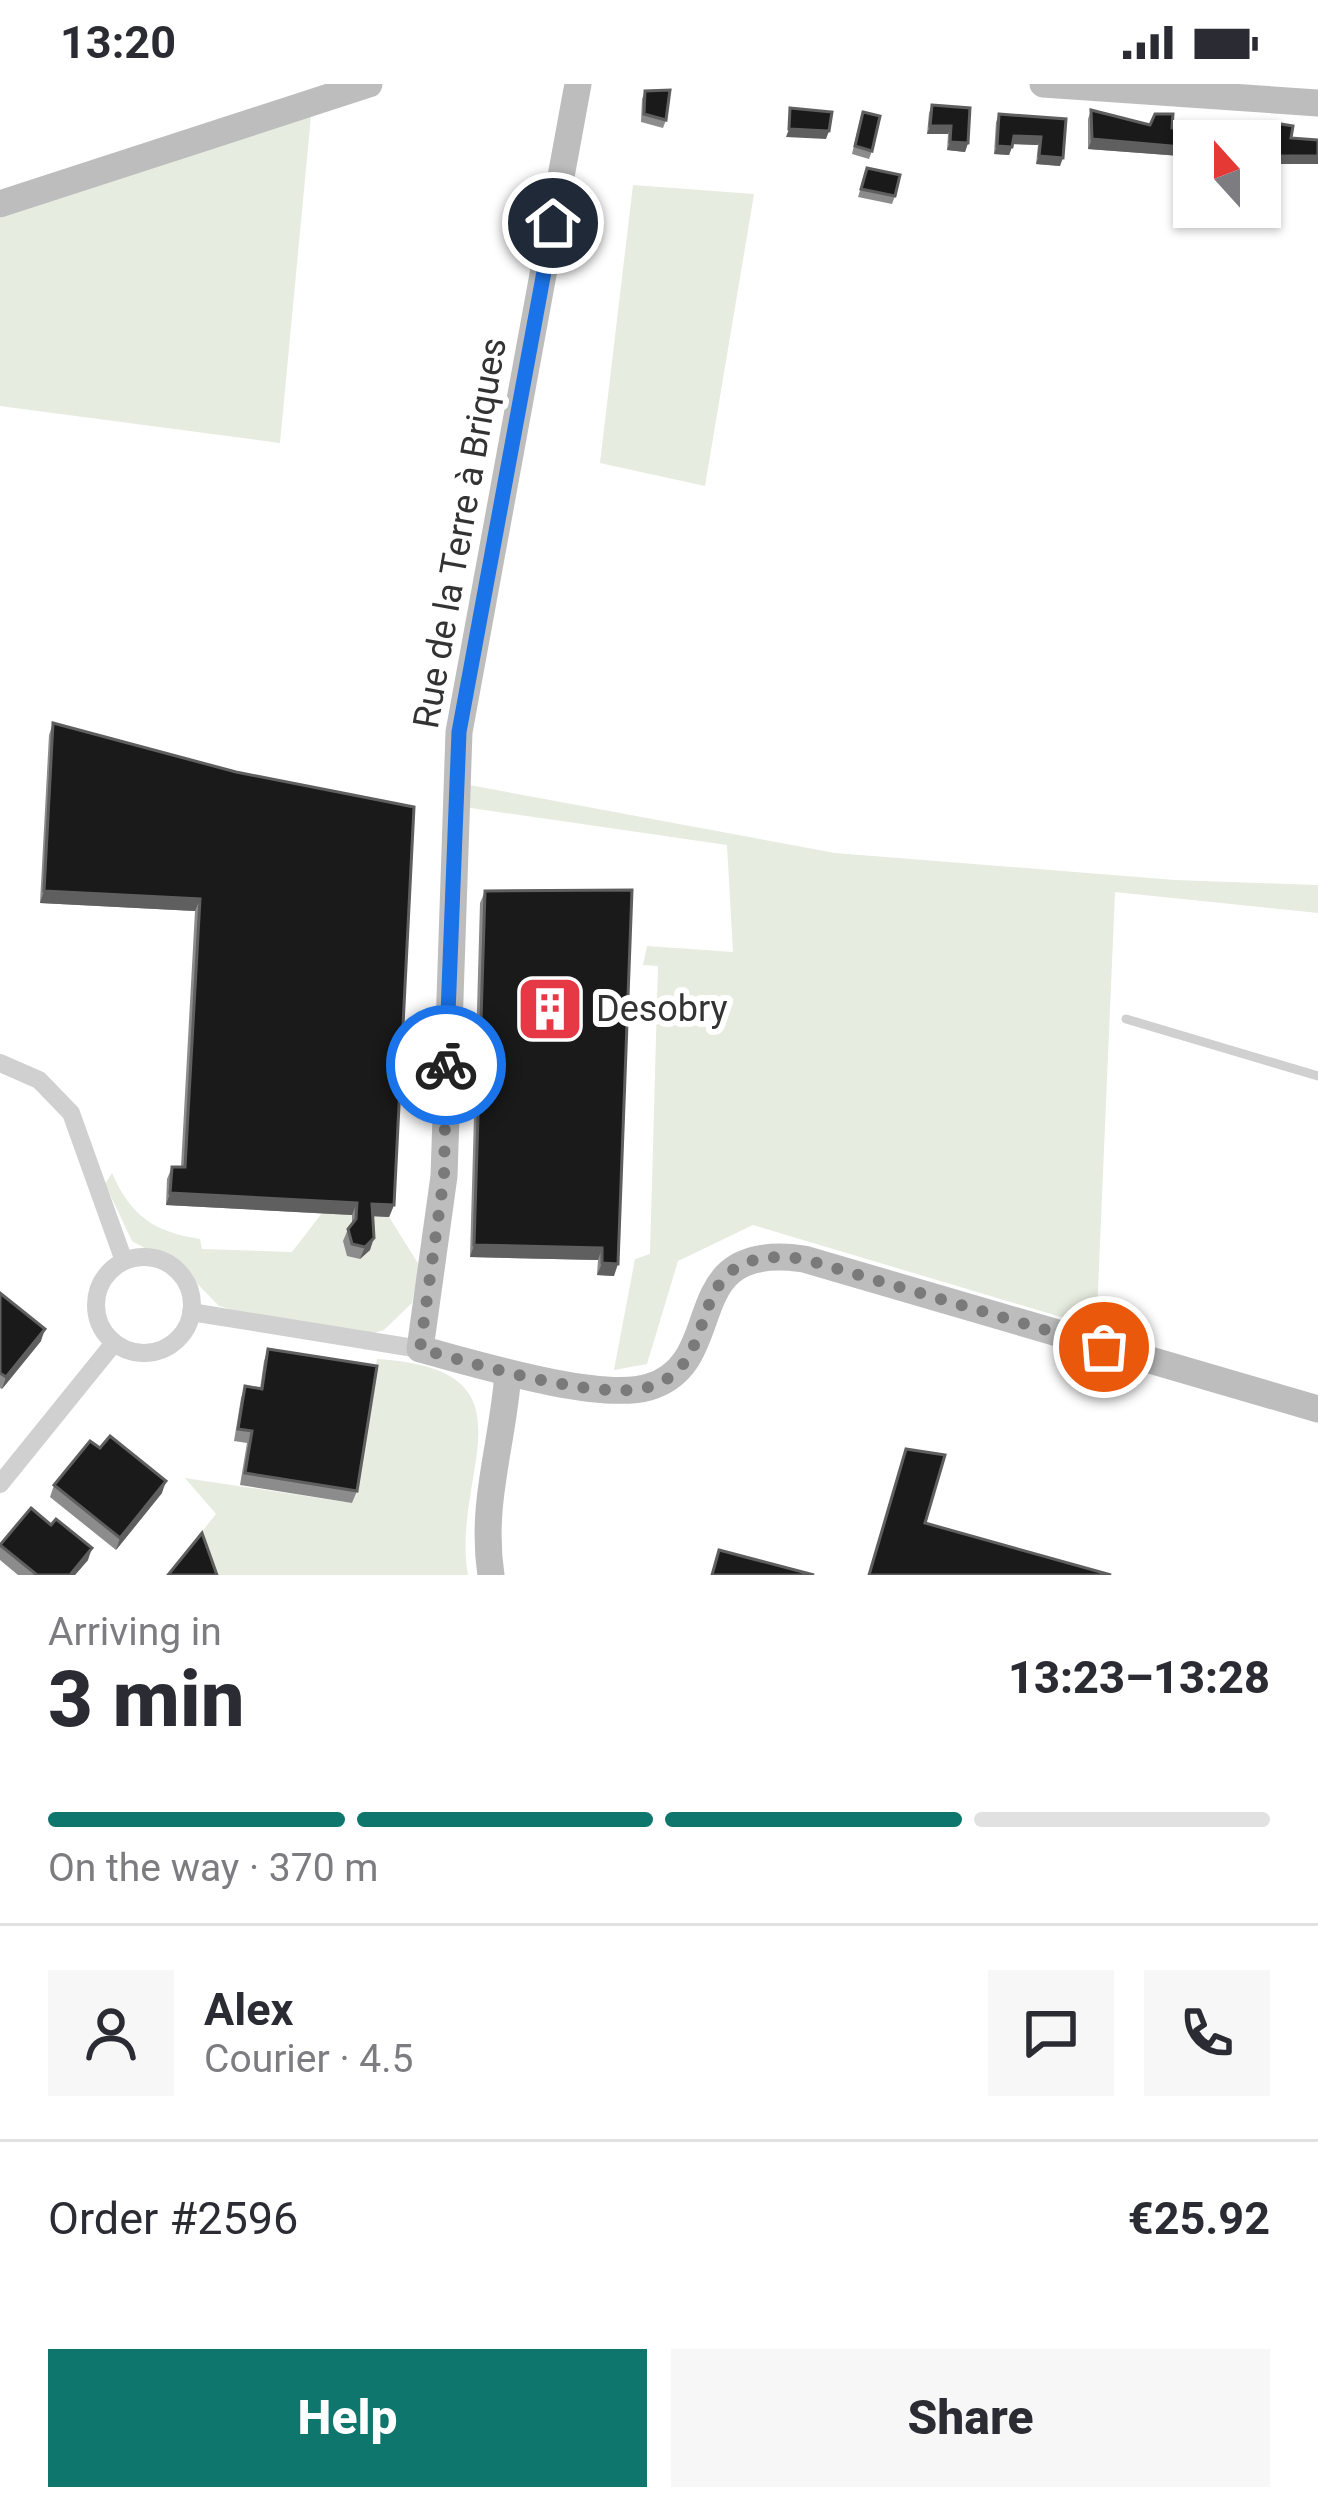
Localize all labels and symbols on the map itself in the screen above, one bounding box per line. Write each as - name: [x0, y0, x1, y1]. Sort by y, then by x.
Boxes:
- north arrow: [1173, 120, 1281, 228]
- pin: [502, 172, 604, 274]
- street label: Rue de la Terre à Briques: [405, 334, 515, 732]
- building icon: Desobry: [515, 974, 585, 1044]
- place label: Desobry: [596, 988, 728, 1030]
- courier: [386, 1005, 506, 1125]
- pin: [1053, 1296, 1155, 1398]

